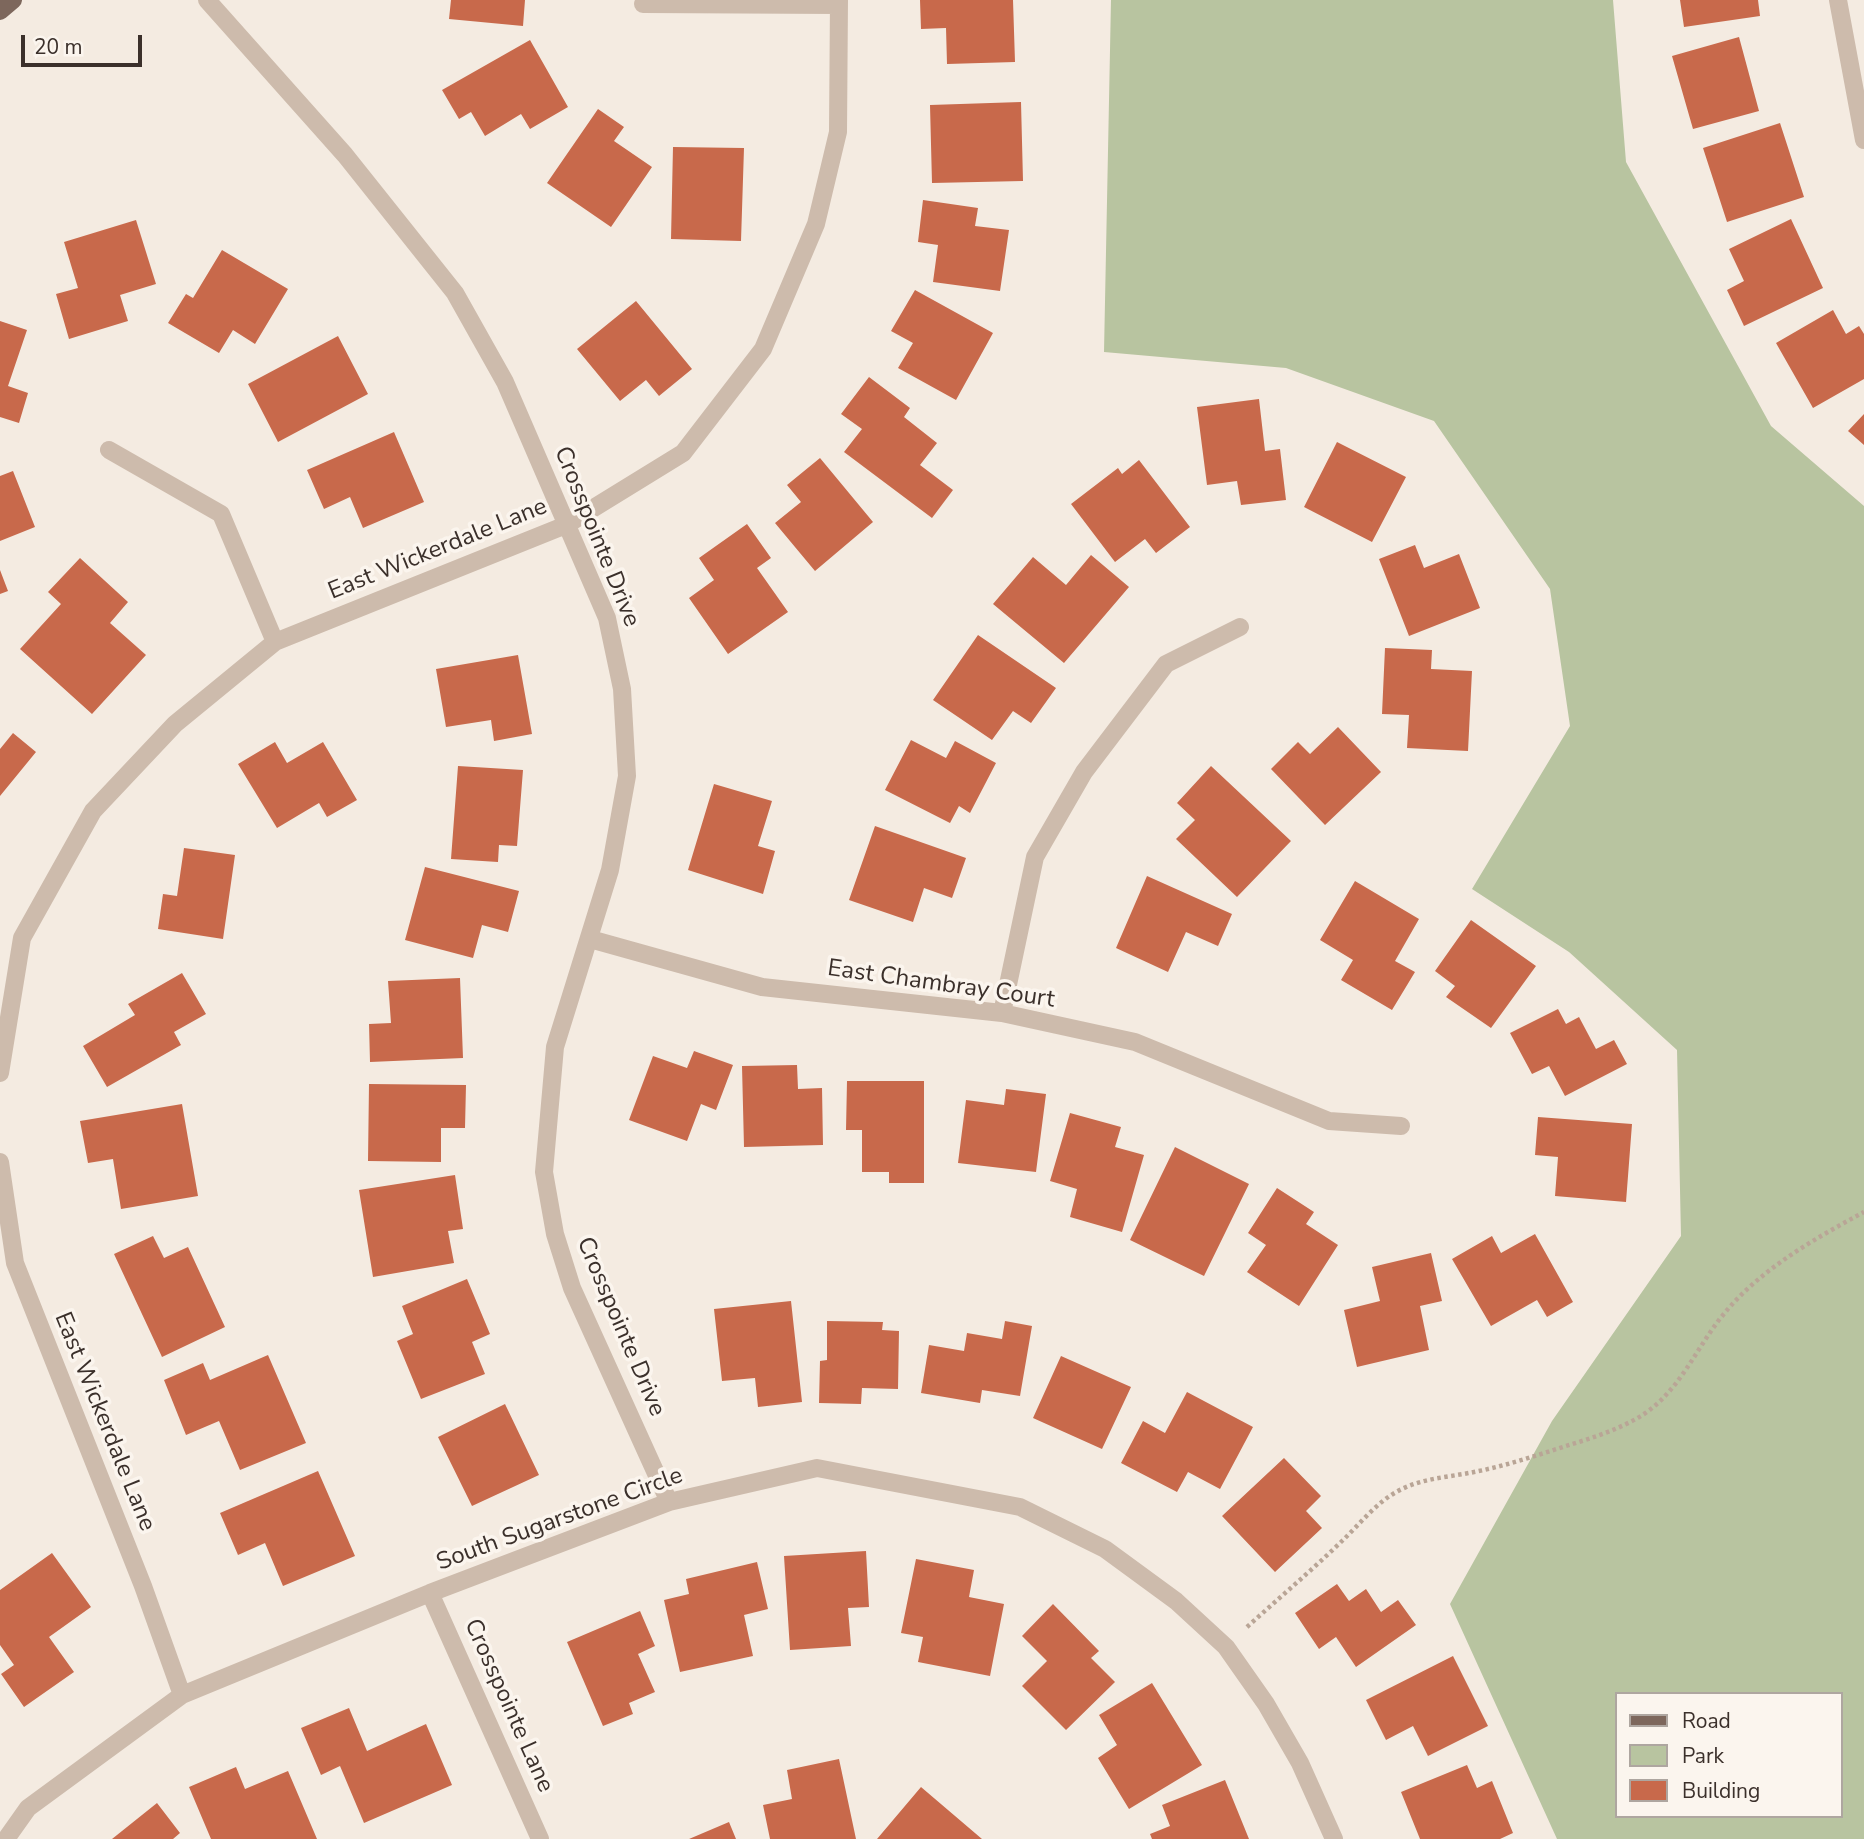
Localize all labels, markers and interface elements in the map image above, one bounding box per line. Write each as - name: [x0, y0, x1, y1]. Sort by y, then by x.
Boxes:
- scale bar: [24, 21, 145, 65]
- text: 20 m: [34, 33, 83, 61]
- street label: Crosspointe Drive: [547, 443, 645, 631]
- street label: East Wickerdale Lane: [324, 493, 552, 607]
- street label: East Chambray Court: [826, 955, 1056, 1015]
- street label: Crosspointe Drive: [569, 1233, 671, 1421]
- street label: East Wickerdale Lane: [47, 1308, 161, 1536]
- street label: South Sugarstone Circle: [433, 1462, 687, 1578]
- street label: Crosspointe Lane: [457, 1615, 559, 1797]
- legend: [1616, 1692, 1843, 1818]
- text: Road: [1682, 1707, 1731, 1735]
- text: Park: [1682, 1742, 1724, 1770]
- text: Building: [1682, 1777, 1760, 1805]

